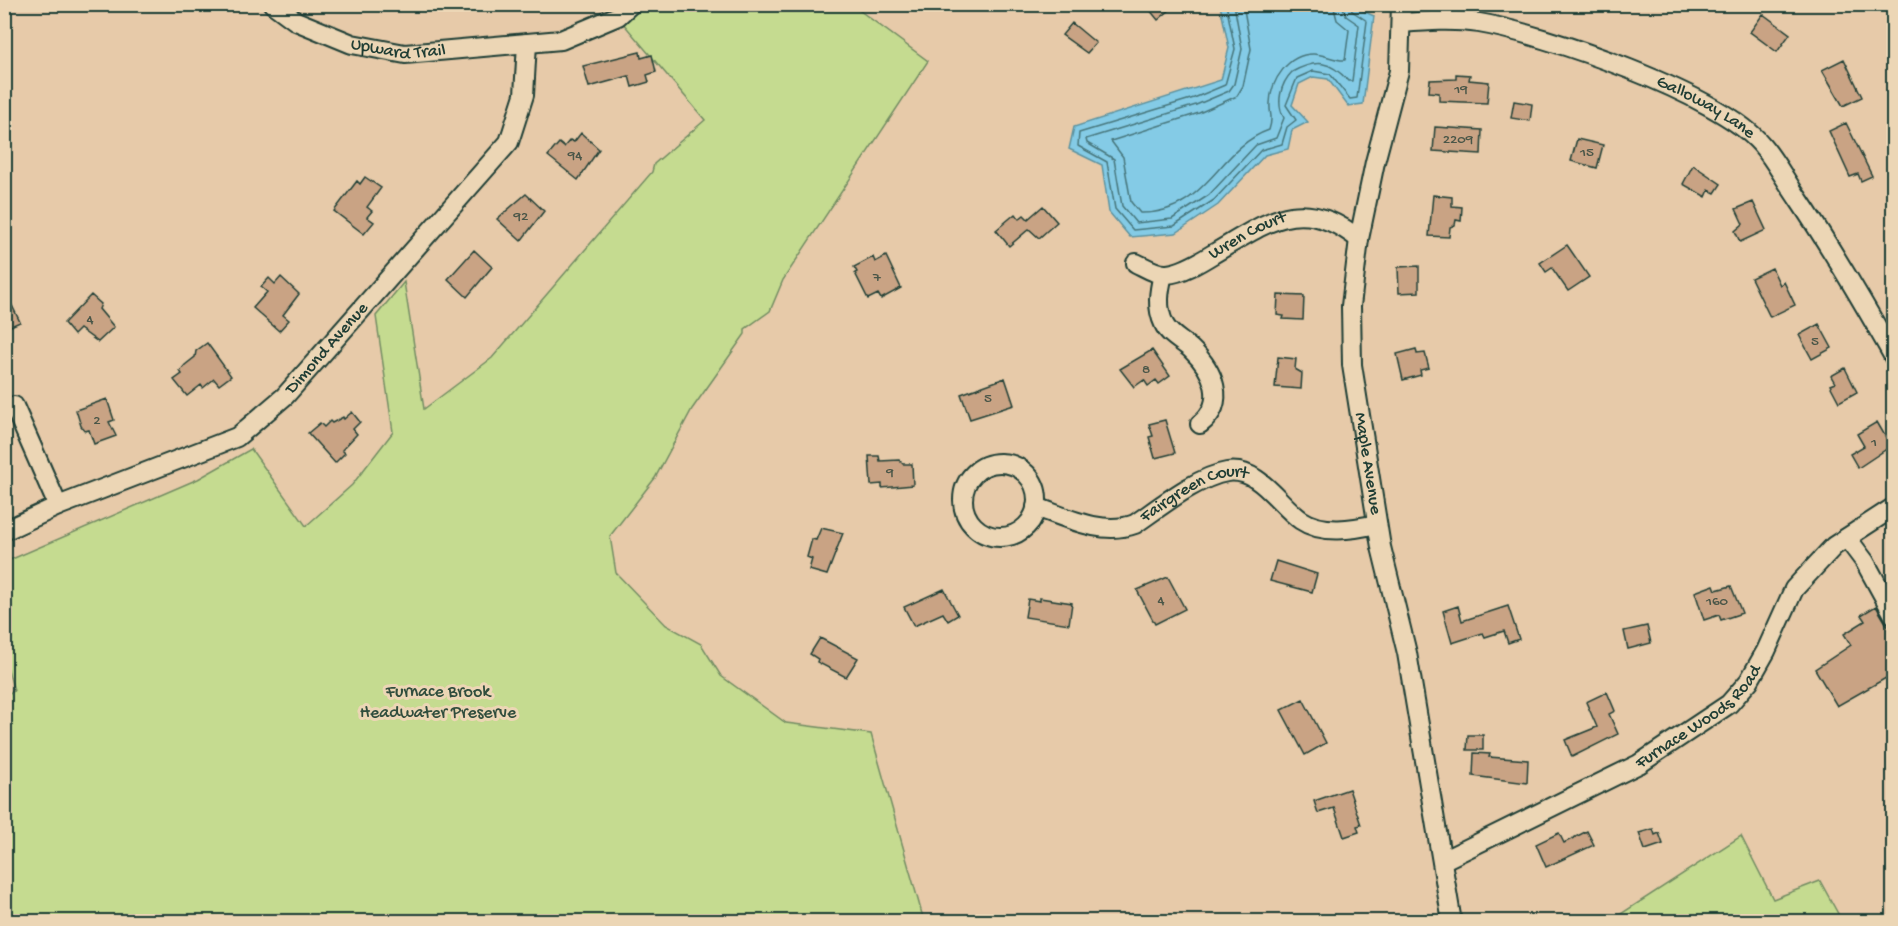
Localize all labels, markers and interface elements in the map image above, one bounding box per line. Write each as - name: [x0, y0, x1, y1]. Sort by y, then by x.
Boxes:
- street label: Upward Trail: [349, 34, 447, 66]
- street label: Galloway Lane: [1653, 71, 1760, 144]
- house number: 19: [1453, 81, 1468, 99]
- house number: 2209: [1443, 131, 1474, 149]
- house number: 15: [1579, 144, 1594, 162]
- house number: 94: [567, 147, 582, 165]
- street label: Wren Court: [1205, 206, 1290, 265]
- house number: 92: [513, 208, 528, 226]
- house number: 7: [872, 269, 882, 287]
- street label: Dimond Avenue: [280, 298, 373, 399]
- house number: 4: [86, 311, 94, 329]
- house number: 5: [1811, 333, 1819, 351]
- house number: 8: [1142, 361, 1150, 379]
- house number: 5: [984, 390, 992, 408]
- street label: Maple Avenue: [1349, 411, 1386, 517]
- house number: 2: [93, 412, 101, 430]
- house number: 1: [1870, 434, 1877, 452]
- street label: Fairgreen Court: [1135, 461, 1253, 528]
- house number: 9: [885, 464, 894, 482]
- house number: 4: [1157, 592, 1165, 610]
- house number: 160: [1705, 593, 1729, 611]
- street label: Furnace Woods Road: [1631, 660, 1767, 774]
- park label: Furnace Brook Headwater Preserve: [360, 682, 517, 724]

